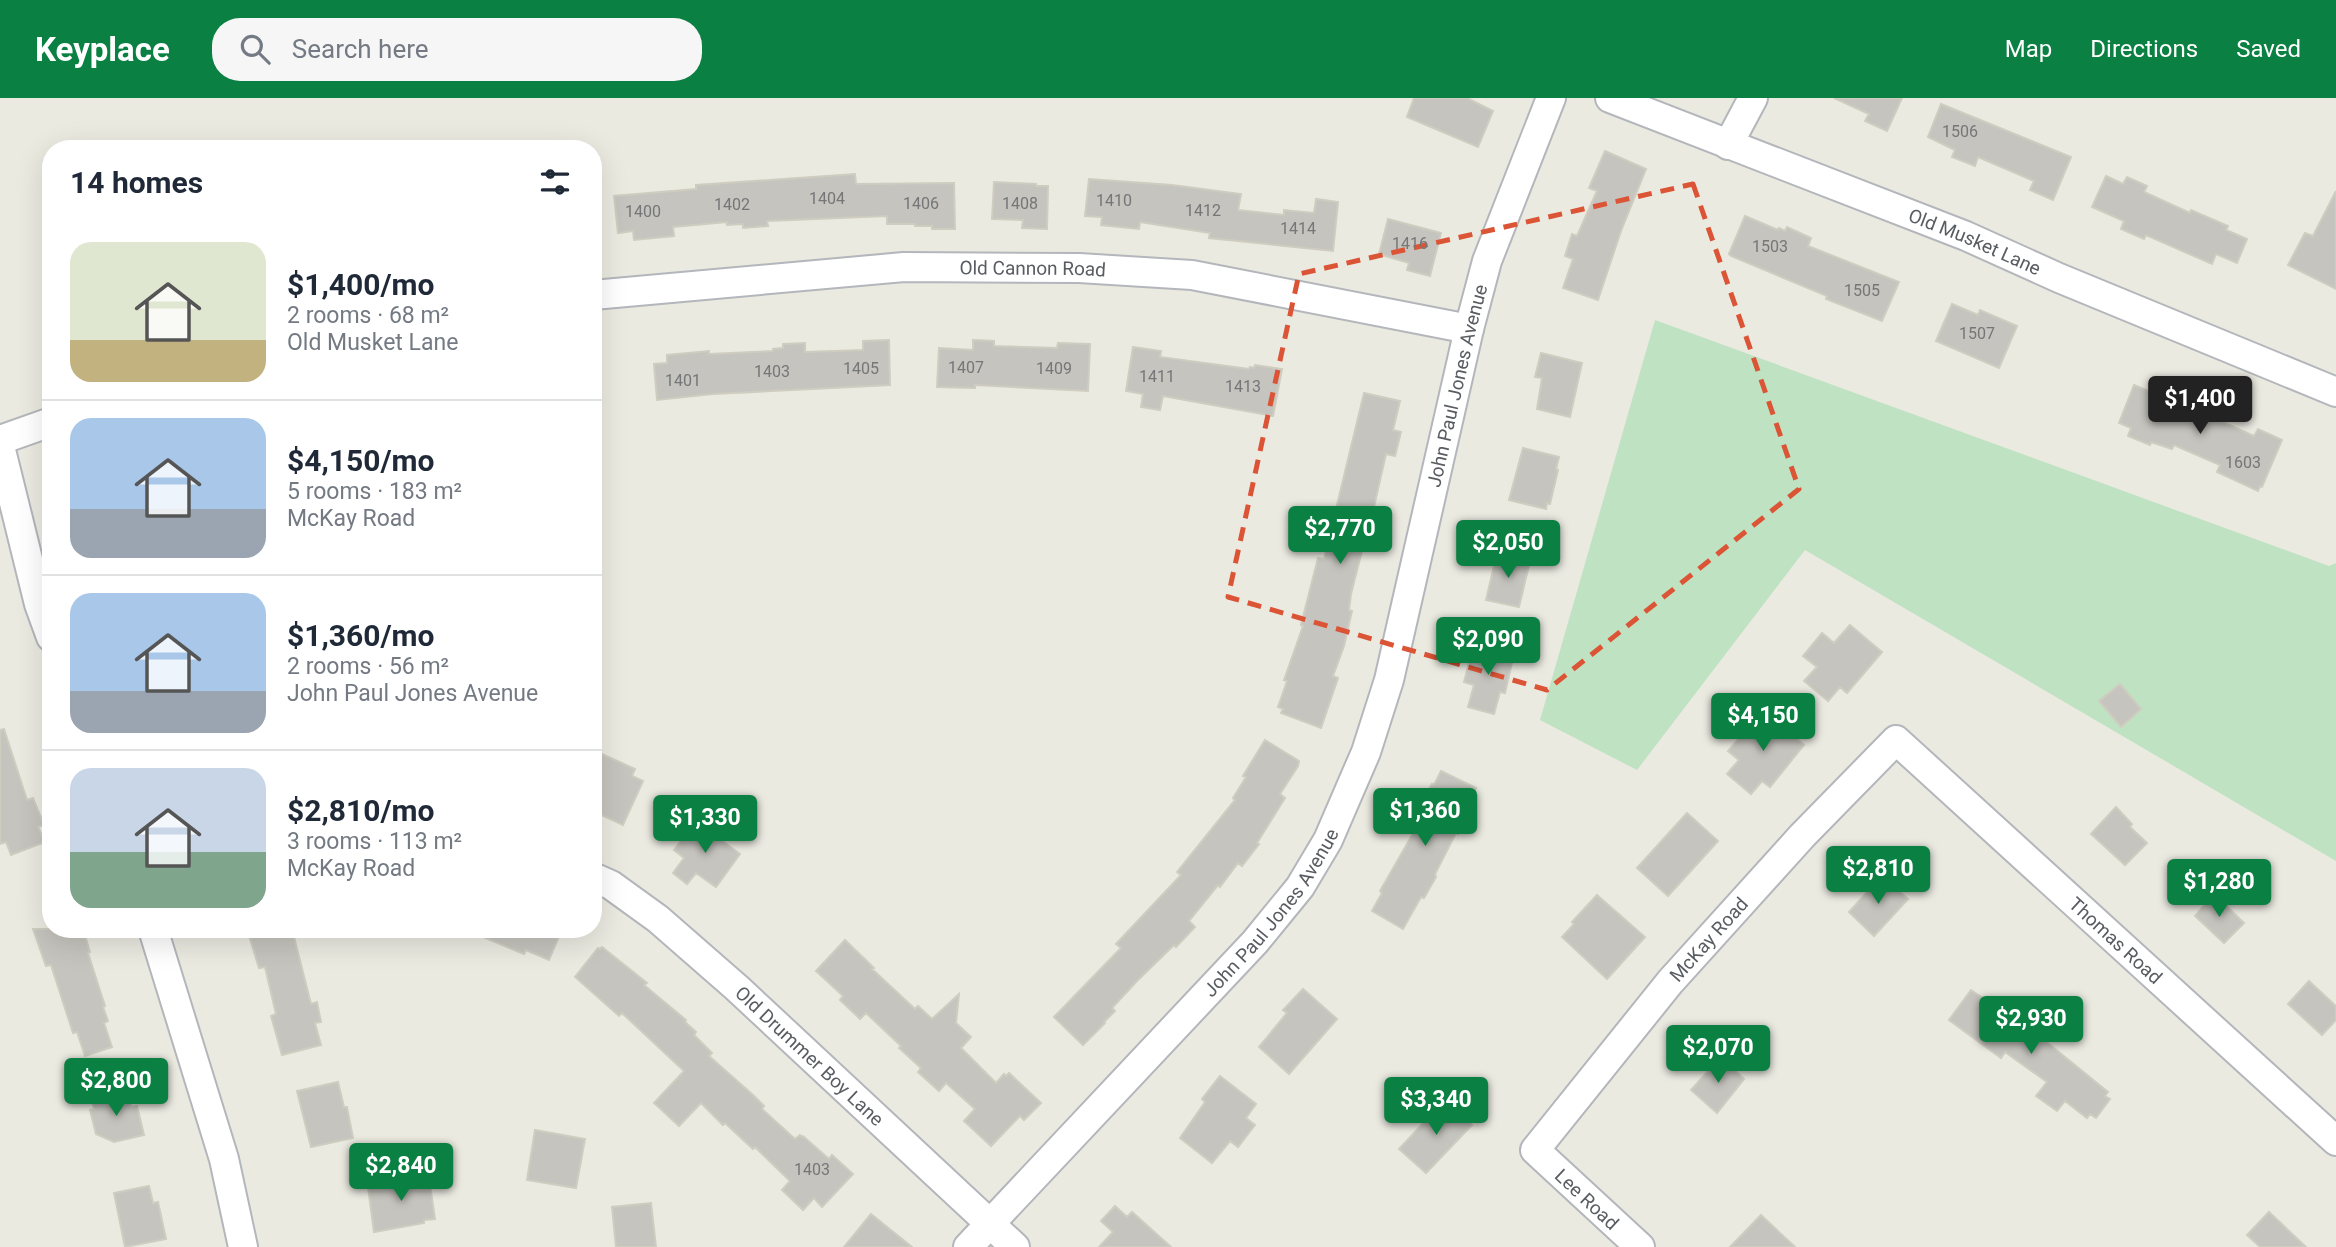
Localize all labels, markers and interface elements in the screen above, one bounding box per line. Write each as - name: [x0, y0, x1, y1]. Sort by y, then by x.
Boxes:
- search box: [212, 18, 702, 81]
- text: Keyplace: [35, 30, 170, 69]
- icon: search: [236, 30, 274, 68]
- text: Search here: [292, 34, 429, 64]
- text: Map: [2005, 35, 2052, 63]
- text: Directions: [2090, 35, 2198, 63]
- text: Saved: [2236, 35, 2301, 63]
- house number: 1506: [1942, 122, 1978, 141]
- icon: filters: [536, 163, 574, 201]
- text: 14 homes: [70, 165, 203, 200]
- house number: 1404: [809, 189, 845, 208]
- house number: 1410: [1096, 191, 1132, 210]
- house number: 1406: [903, 194, 939, 213]
- house number: 1408: [1002, 194, 1038, 213]
- house number: 1402: [714, 195, 750, 214]
- house number: 1412: [1185, 201, 1221, 220]
- house number: 1400: [625, 202, 661, 221]
- street label: Old Musket Lane: [1905, 204, 2044, 280]
- house number: 1414: [1280, 219, 1316, 238]
- house number: 1416: [1392, 234, 1428, 253]
- house number: 1503: [1752, 237, 1788, 256]
- street label: Old Cannon Road: [959, 256, 1107, 282]
- text: $1,400/mo: [287, 267, 435, 302]
- icon: home: [126, 270, 210, 354]
- house number: 1505: [1844, 281, 1880, 300]
- street label: John Paul Jones Avenue: [1422, 282, 1492, 489]
- text: 2 rooms · 68 m²: [287, 302, 449, 329]
- house number: 1507: [1959, 324, 1995, 343]
- text: Old Musket Lane: [287, 329, 458, 356]
- house number: 1407: [948, 358, 984, 377]
- house number: 1405: [843, 359, 879, 378]
- house number: 1409: [1036, 359, 1072, 378]
- house number: 1403: [754, 362, 790, 381]
- house number: 1411: [1139, 367, 1175, 386]
- house number: 1401: [665, 371, 701, 390]
- pin: $1,400: [2143, 376, 2257, 436]
- house number: 1413: [1225, 377, 1261, 396]
- text: $1,400: [2164, 385, 2236, 412]
- text: $4,150/mo: [287, 443, 435, 478]
- icon: home: [126, 446, 210, 530]
- house number: 1603: [2225, 453, 2261, 472]
- text: 5 rooms · 183 m²: [287, 478, 462, 505]
- text: McKay Road: [287, 505, 415, 532]
- pin: $2,770: [1283, 506, 1397, 566]
- text: $2,770: [1304, 515, 1376, 542]
- pin: $2,050: [1451, 520, 1565, 580]
- text: $2,050: [1472, 529, 1544, 556]
- text: $1,360/mo: [287, 618, 435, 653]
- pin: $2,090: [1431, 618, 1545, 677]
- icon: home: [126, 621, 210, 705]
- text: $2,090: [1452, 626, 1524, 653]
- text: 2 rooms · 56 m²: [287, 653, 449, 680]
- text: John Paul Jones Avenue: [287, 680, 538, 707]
- pin: $4,150: [1706, 694, 1820, 753]
- text: $4,150: [1727, 702, 1799, 729]
- pin: $1,360: [1368, 788, 1482, 848]
- text: $2,810/mo: [287, 793, 435, 828]
- icon: home: [126, 796, 210, 880]
- pin: $1,330: [648, 796, 762, 855]
- text: $1,360: [1389, 797, 1461, 824]
- text: $1,330: [669, 804, 741, 831]
- street label: John Paul Jones Avenue: [1199, 825, 1343, 1002]
- text: 3 rooms · 113 m²: [287, 828, 462, 855]
- pin: $2,810: [1821, 846, 1935, 906]
- text: McKay Road: [287, 855, 415, 882]
- text: $2,810: [1842, 855, 1914, 882]
- pin: $1,280: [2162, 860, 2276, 919]
- text: $1,280: [2183, 868, 2255, 895]
- street label: Thomas Road: [2064, 892, 2167, 989]
- street label: McKay Road: [1665, 893, 1753, 987]
- street label: Old Drummer Boy Lane: [730, 981, 888, 1131]
- pin: $2,930: [1974, 996, 2088, 1056]
- text: $2,930: [1995, 1005, 2067, 1032]
- pin: $2,070: [1661, 1026, 1775, 1085]
- text: $2,070: [1682, 1034, 1754, 1061]
- pin: $2,800: [59, 1058, 173, 1118]
- text: $2,800: [80, 1067, 152, 1094]
- pin: $3,340: [1379, 1077, 1493, 1137]
- text: $3,340: [1400, 1086, 1472, 1113]
- pin: $2,840: [344, 1144, 458, 1203]
- text: $2,840: [365, 1152, 437, 1179]
- house number: 1403: [794, 1160, 830, 1179]
- street label: Lee Road: [1550, 1164, 1623, 1235]

